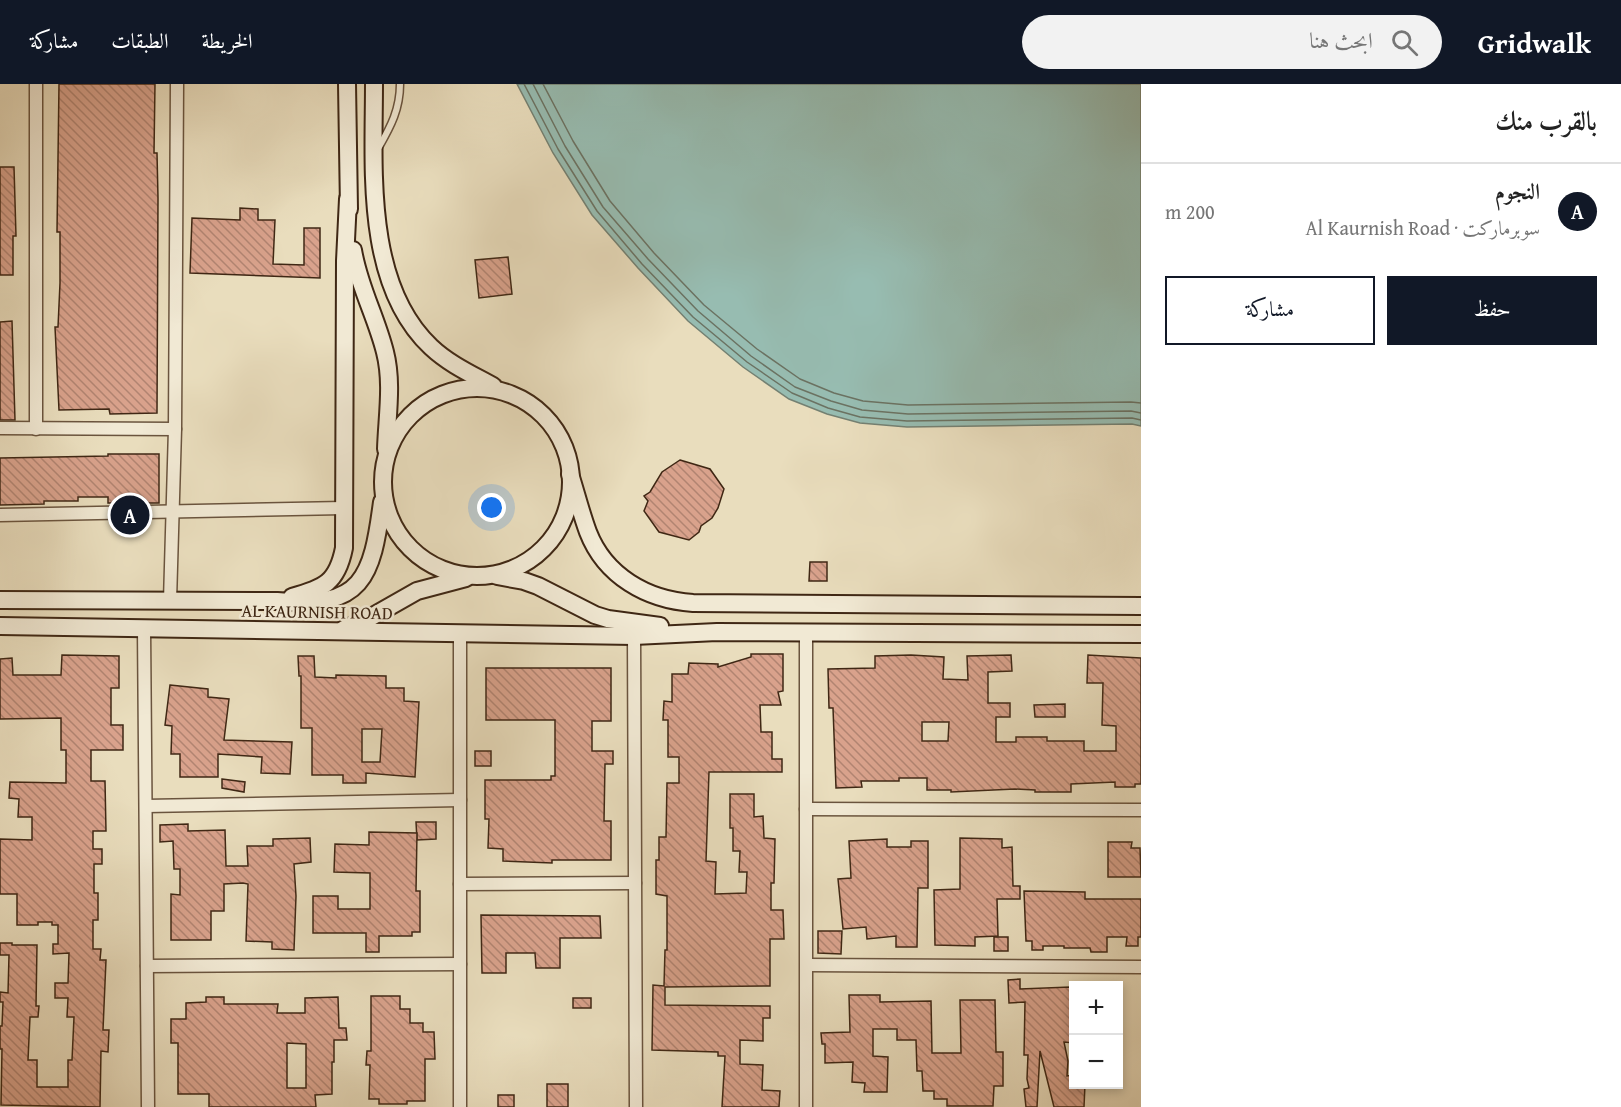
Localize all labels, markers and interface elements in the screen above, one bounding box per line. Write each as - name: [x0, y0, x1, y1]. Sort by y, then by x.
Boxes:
- search box: [1022, 15, 1442, 69]
- text: Gridwalk: [1478, 22, 1591, 63]
- text: ابحث هنا: [1309, 24, 1373, 56]
- text: مشاركة: [30, 25, 78, 56]
- text: الطبقات: [111, 25, 168, 56]
- text: الخريطة: [201, 25, 253, 56]
- icon: search: [1388, 26, 1421, 59]
- text: بالقرب منك: [1495, 101, 1597, 140]
- text: النجوم: [1495, 175, 1540, 207]
- text: 200 m: [1165, 197, 1215, 226]
- text: A: [1571, 197, 1584, 226]
- text: سوبرماركت · Al Kaurnish Road: [1305, 213, 1540, 242]
- button: مشاركة: [1165, 276, 1375, 345]
- button: حفظ: [1387, 276, 1597, 345]
- pin: A: [110, 492, 150, 538]
- your location: [477, 493, 506, 522]
- street label: AL KAURNISH ROAD: [241, 597, 393, 626]
- map controls: [1069, 981, 1123, 1089]
- button: +: [1069, 981, 1123, 1035]
- button: −: [1069, 1035, 1123, 1089]

